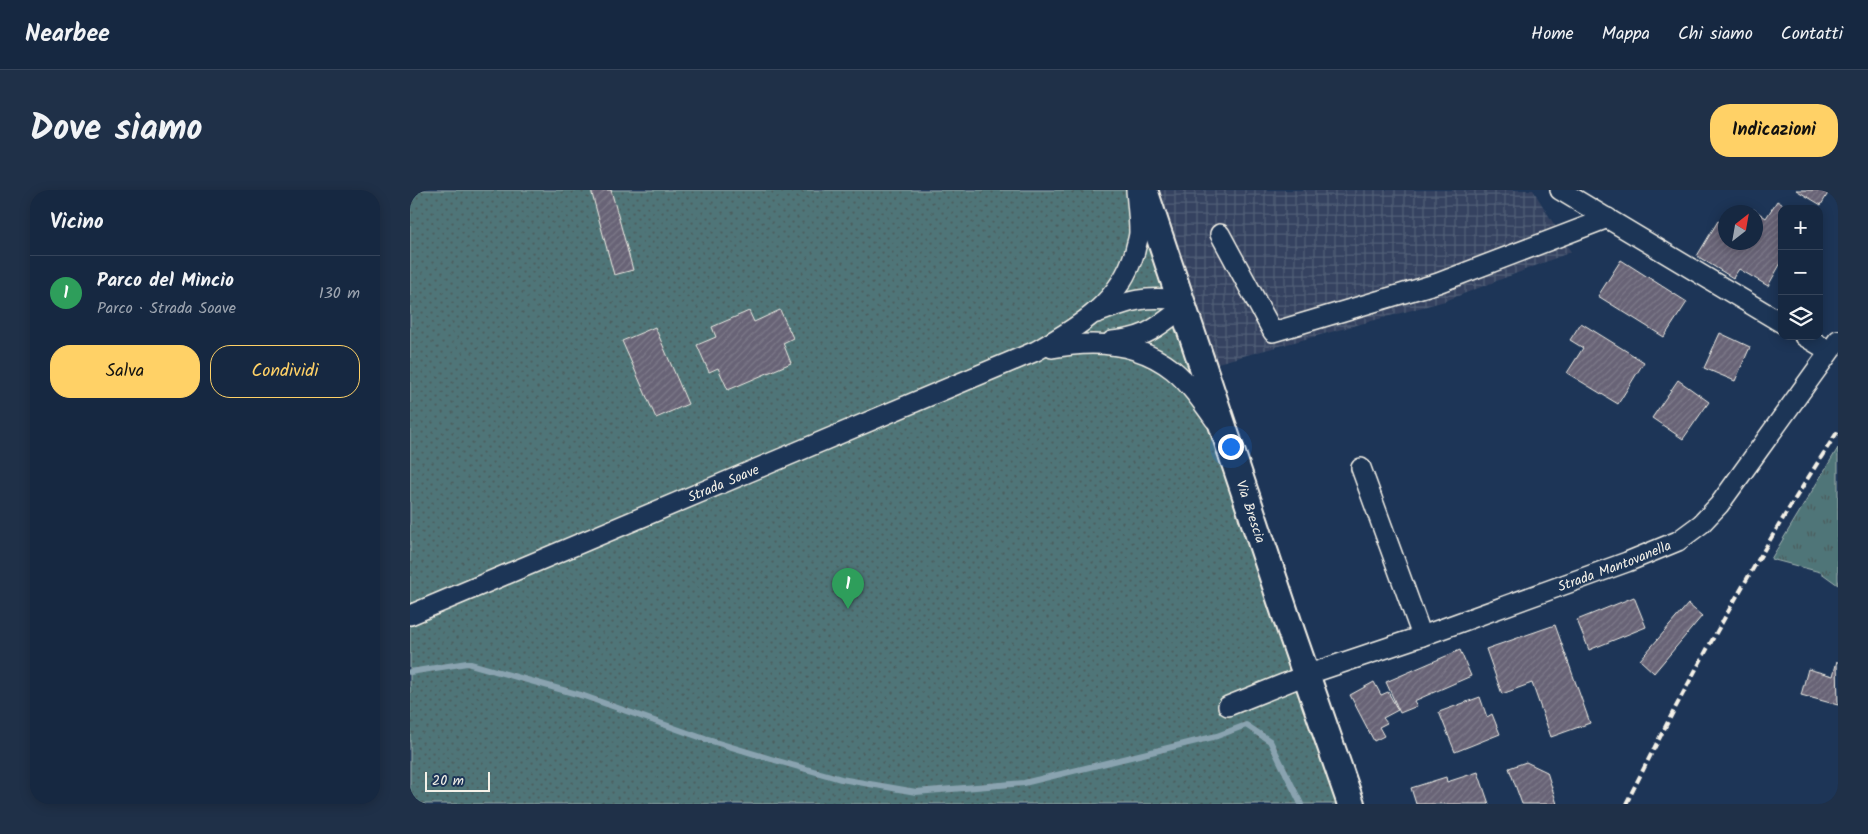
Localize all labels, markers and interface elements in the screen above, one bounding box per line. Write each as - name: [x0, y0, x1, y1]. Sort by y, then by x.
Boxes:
- text: Nearbee: [25, 15, 110, 54]
- text: Home: [1531, 20, 1574, 49]
- text: Mappa: [1602, 20, 1650, 49]
- text: Chi siamo: [1678, 20, 1753, 49]
- text: Contatti: [1781, 20, 1843, 49]
- text: Dove siamo: [30, 102, 203, 158]
- button: Indicazioni: [1710, 104, 1838, 157]
- north arrow: [1718, 205, 1763, 250]
- map controls: [1778, 205, 1823, 340]
- button: +: [1778, 205, 1823, 250]
- text: Vicino: [50, 206, 104, 239]
- button: −: [1778, 250, 1823, 295]
- text: Parco del Mincio: [97, 266, 234, 296]
- text: 1: [64, 281, 68, 306]
- text: 130 m: [319, 281, 360, 306]
- button: layers: [1778, 295, 1823, 340]
- text: Parco · Strada Soave: [97, 296, 236, 321]
- button: Salva: [50, 345, 200, 398]
- button: Condividi: [210, 345, 360, 398]
- your location: [1218, 434, 1244, 460]
- street label: Strada Soave: [684, 459, 764, 509]
- street label: Via Brescia: [1230, 478, 1271, 546]
- street label: Strada Mantovanella: [1555, 535, 1675, 598]
- pin: 1: [832, 568, 864, 609]
- scale bar: [425, 769, 490, 792]
- text: 20 m: [432, 770, 464, 792]

